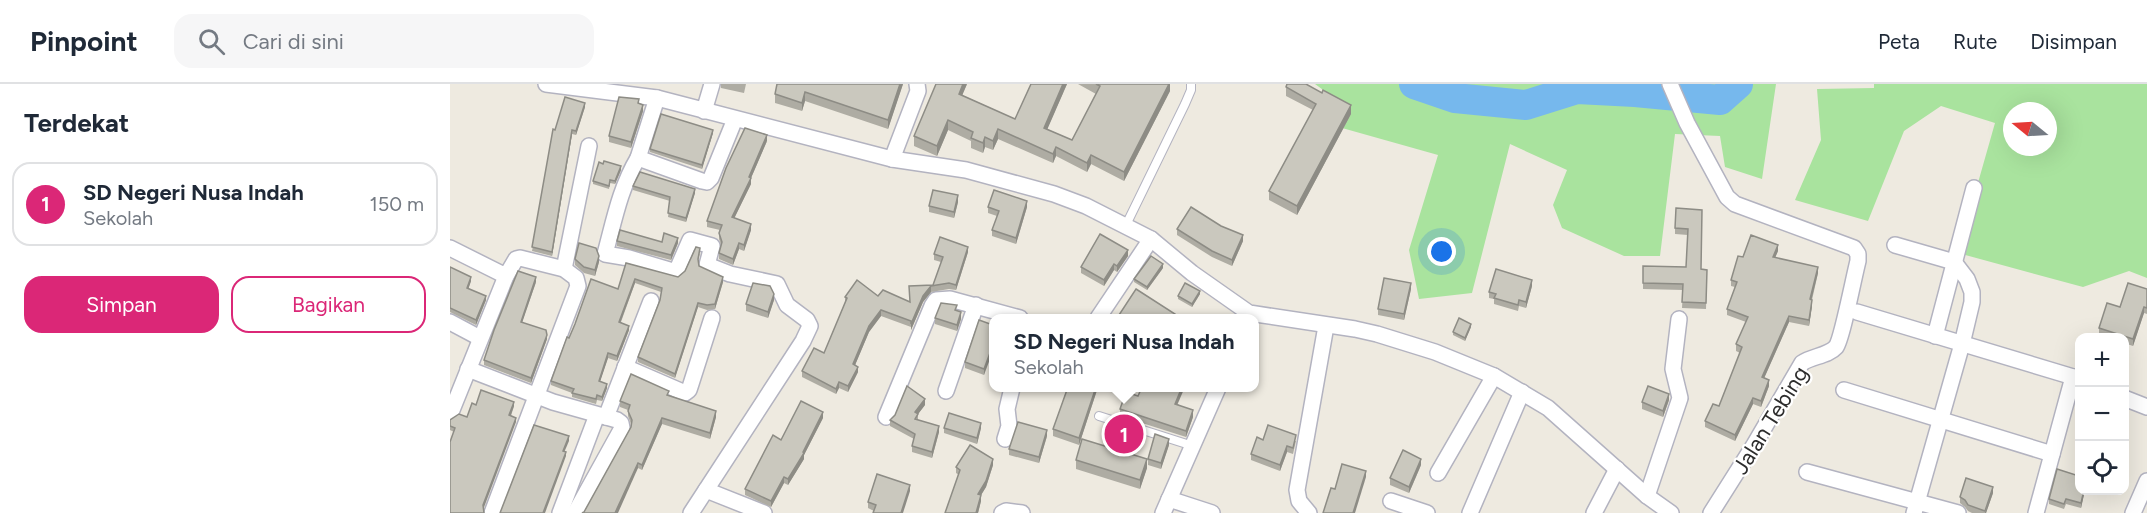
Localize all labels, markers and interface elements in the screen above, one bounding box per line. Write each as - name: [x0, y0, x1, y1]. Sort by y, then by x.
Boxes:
- search box: [174, 14, 594, 68]
- text: Pinpoint: [30, 24, 138, 58]
- icon: search: [195, 25, 228, 58]
- text: Cari di sini: [243, 28, 344, 55]
- text: Peta: [1878, 29, 1920, 54]
- text: Rute: [1953, 29, 1997, 54]
- text: Disimpan: [2030, 29, 2117, 54]
- north arrow: [2003, 102, 2057, 156]
- text: Terdekat: [24, 107, 129, 139]
- text: SD Negeri Nusa Indah: [83, 179, 304, 206]
- text: 1: [41, 192, 50, 216]
- text: 150 m: [369, 192, 424, 216]
- text: Sekolah: [83, 206, 153, 230]
- your location: [1427, 237, 1456, 266]
- button: Simpan: [24, 276, 219, 333]
- button: Bagikan: [231, 276, 426, 333]
- popup: [989, 314, 1259, 392]
- text: SD Negeri Nusa Indah: [1014, 328, 1234, 355]
- map controls: [2075, 333, 2129, 495]
- button: +: [2075, 333, 2129, 387]
- text: Sekolah: [1014, 355, 1084, 379]
- street label: Jalan Tebing: [1727, 361, 1814, 479]
- button: −: [2075, 387, 2129, 441]
- pin: 1: [1104, 412, 1144, 456]
- button: locate: [2075, 441, 2129, 495]

